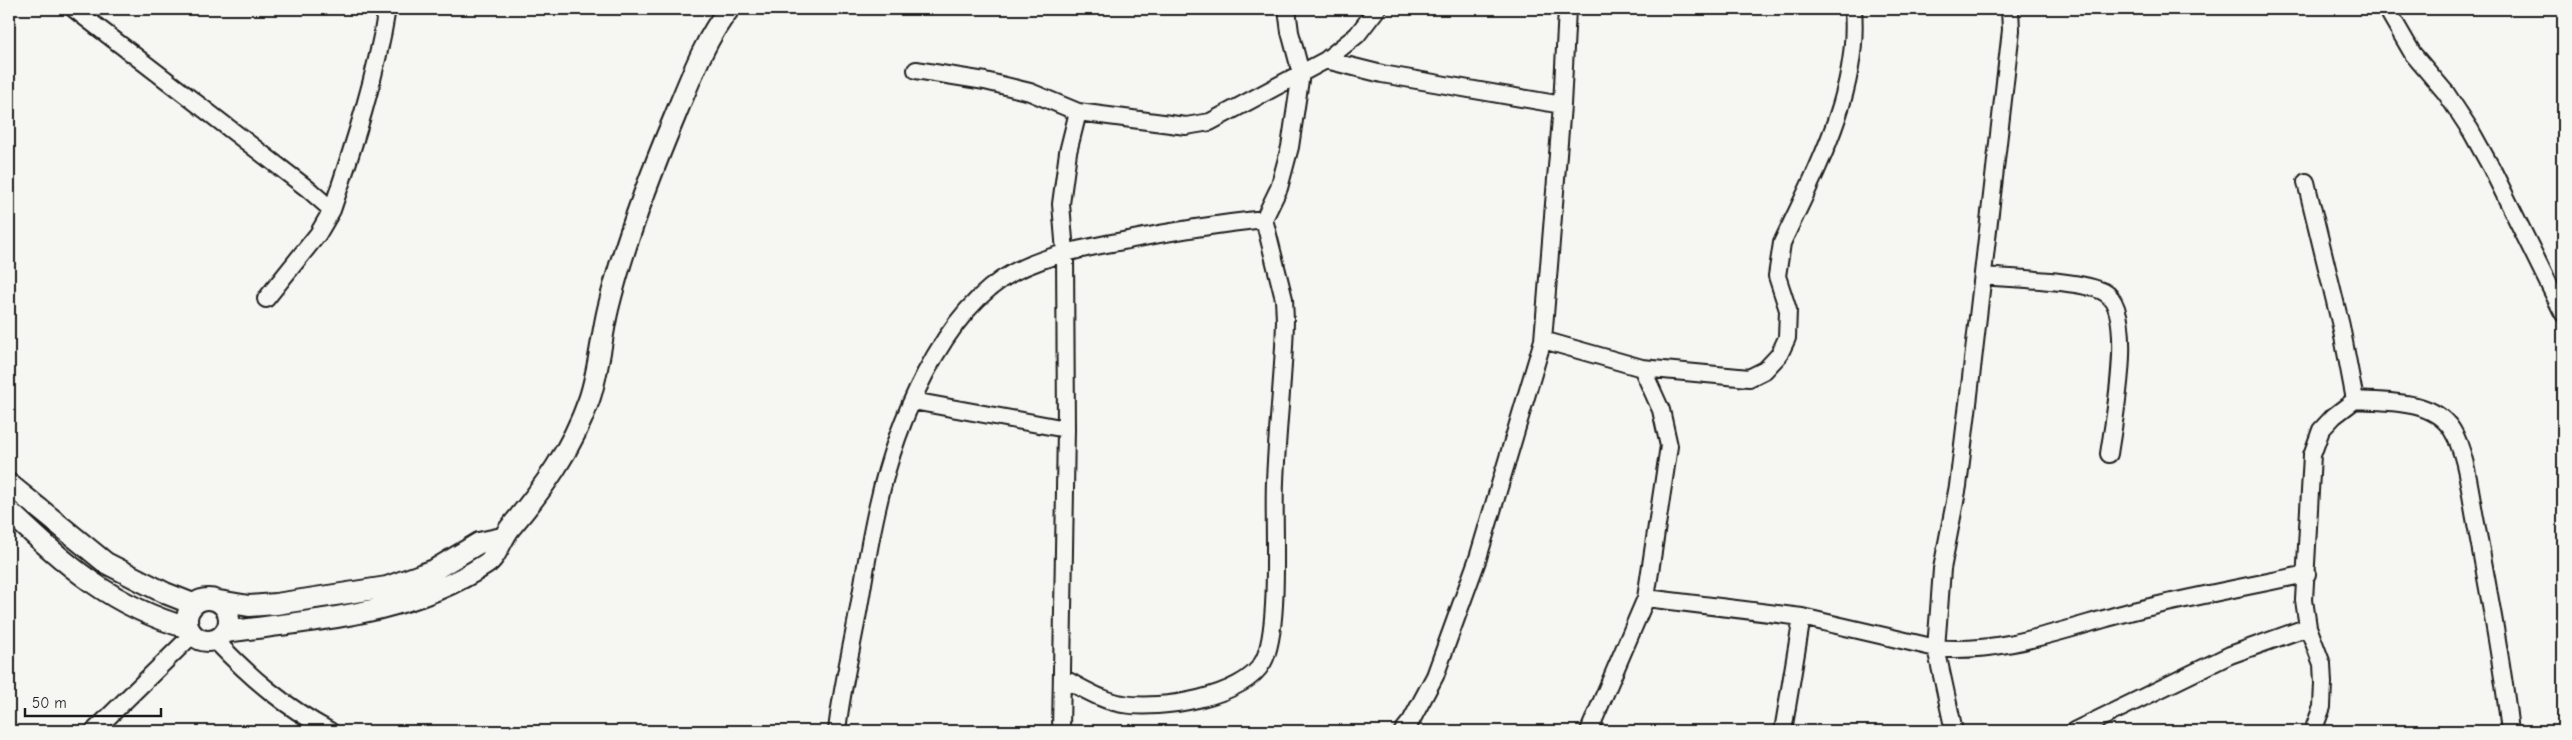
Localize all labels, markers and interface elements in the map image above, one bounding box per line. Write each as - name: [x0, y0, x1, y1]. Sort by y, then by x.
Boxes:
- scale bar: [25, 685, 161, 717]
- text: 50 m: [32, 694, 67, 712]

